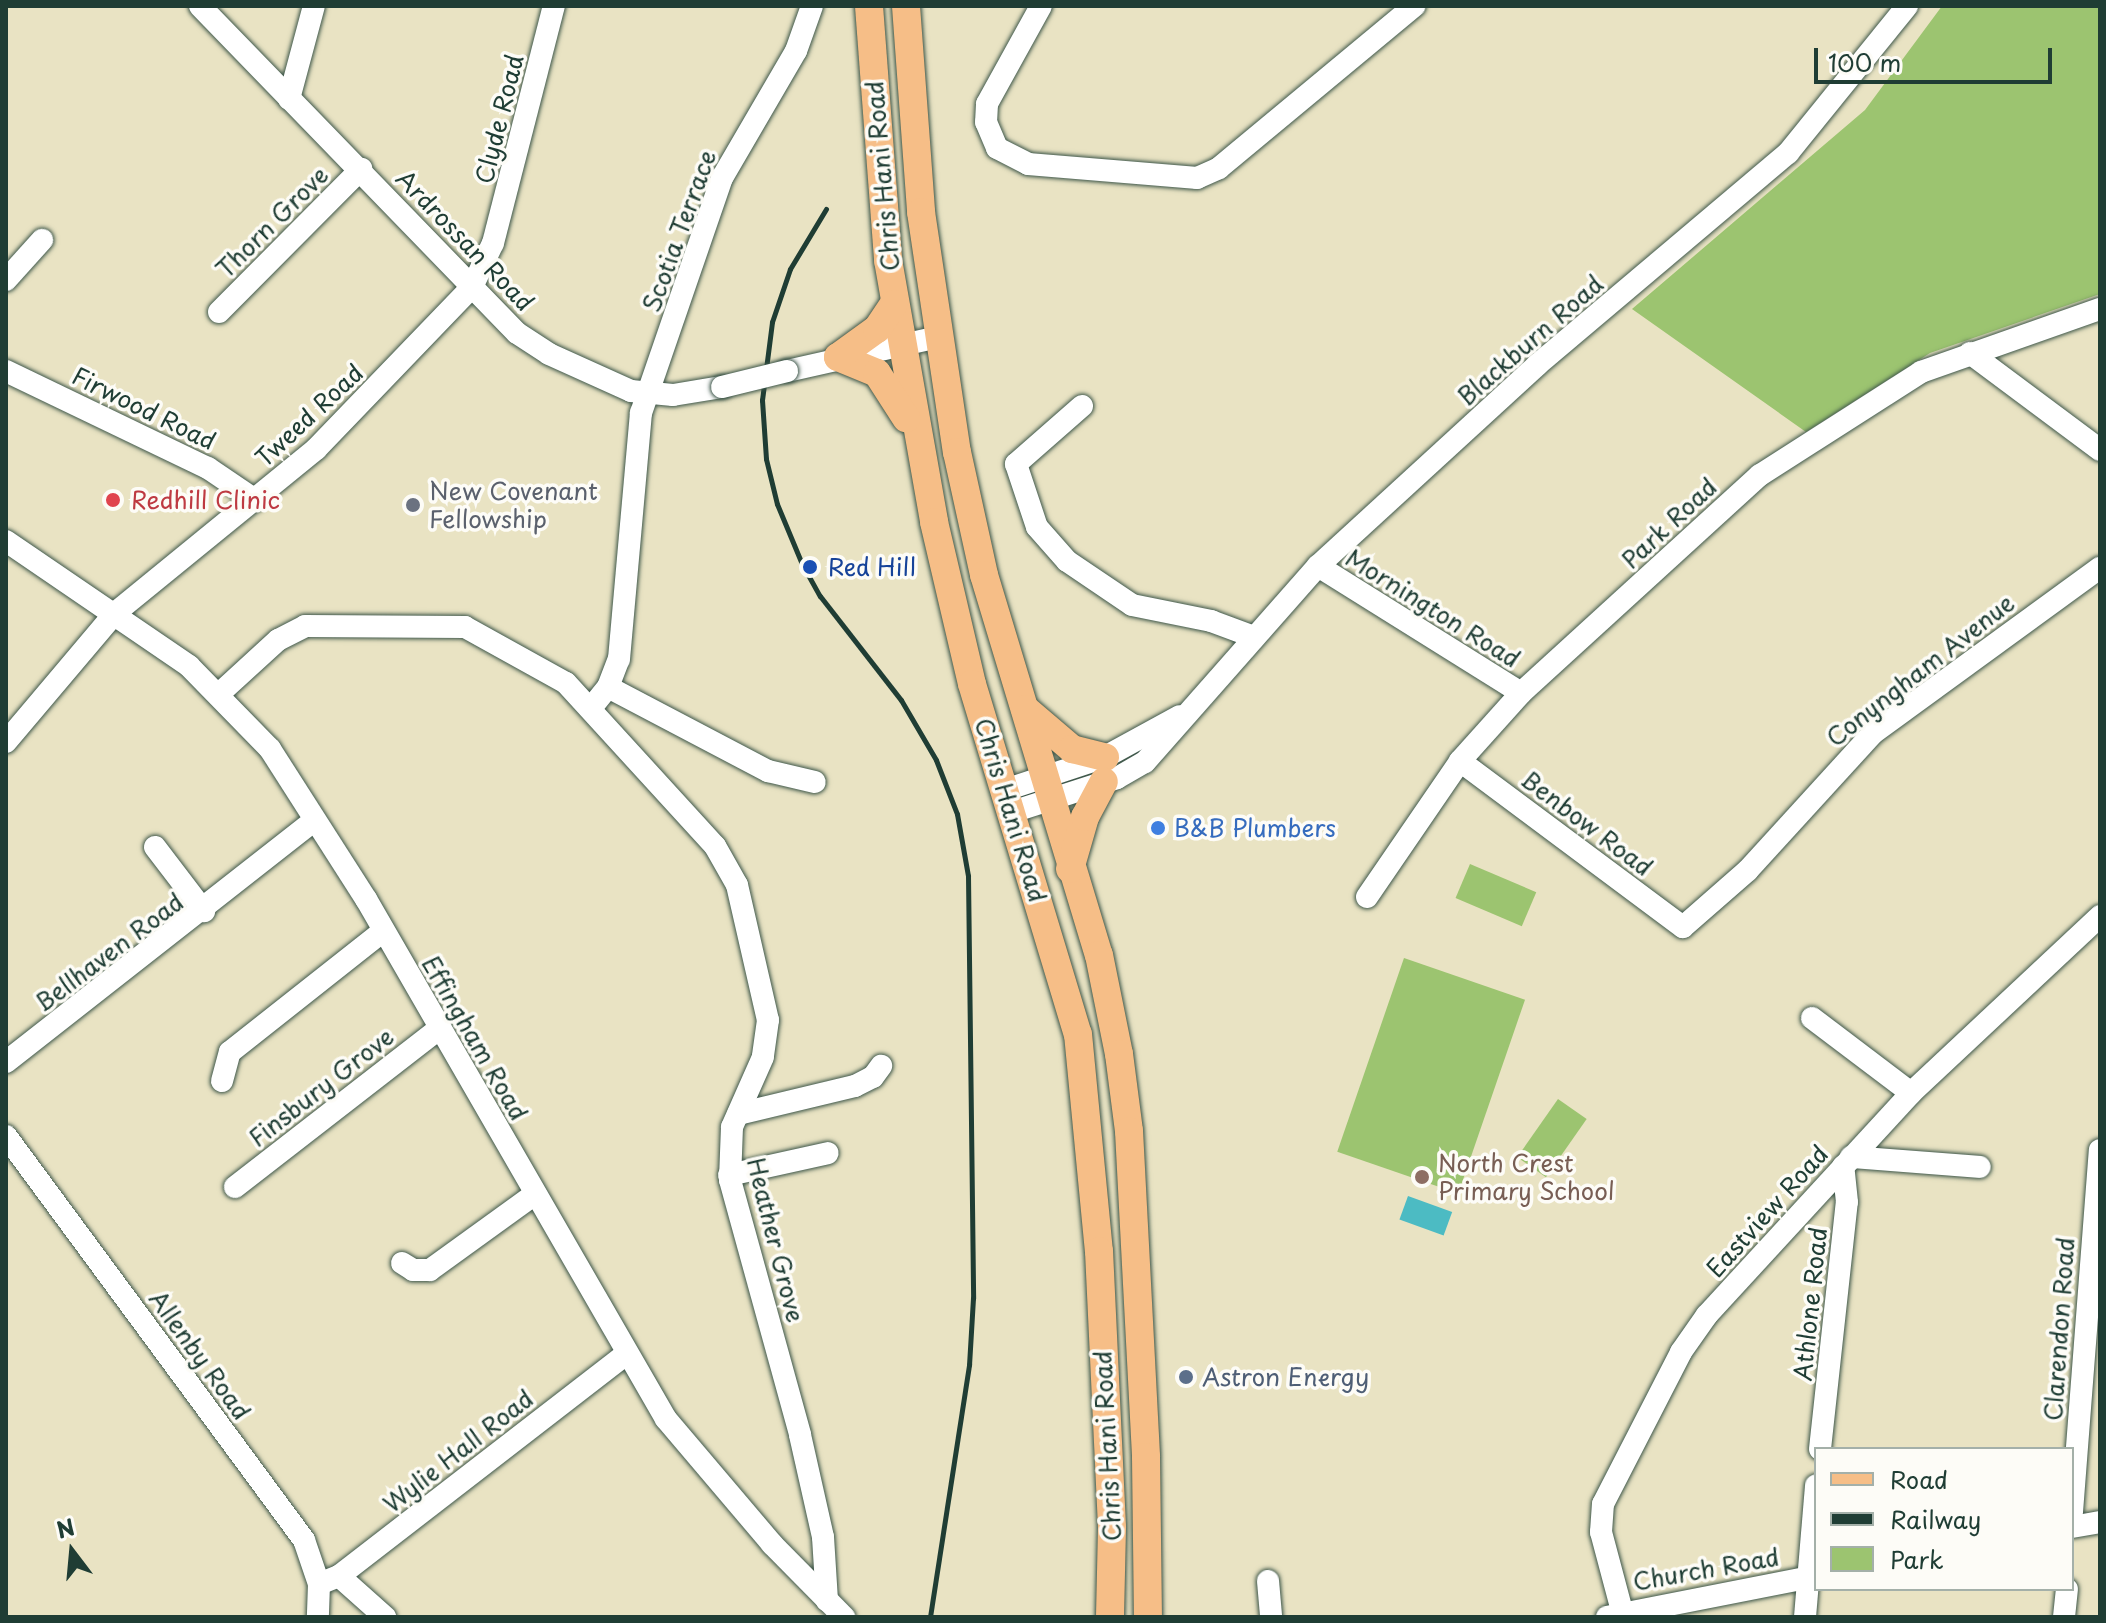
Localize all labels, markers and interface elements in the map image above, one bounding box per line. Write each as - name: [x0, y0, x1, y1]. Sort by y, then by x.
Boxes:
- scale bar: [1818, 32, 2056, 82]
- text: 100 m: [1828, 44, 1901, 80]
- street label: Clyde Road: [469, 52, 529, 186]
- street label: Chris Hani Road: [859, 80, 905, 272]
- street label: Scotia Terrace: [637, 147, 721, 315]
- street label: Thorn Grove: [210, 160, 334, 284]
- street label: Ardrossan Road: [390, 163, 540, 317]
- street label: Blackburn Road: [1452, 269, 1608, 411]
- street label: Tweed Road: [249, 357, 369, 473]
- street label: Firwood Road: [67, 361, 221, 455]
- street label: Park Road: [1616, 472, 1722, 574]
- place label: New Covenant Fellowship: [429, 477, 595, 533]
- place label: Redhill Clinic: [131, 486, 280, 514]
- marker: Redhill Clinic: [102, 489, 124, 511]
- marker: New Covenant Fellowship: [404, 496, 422, 514]
- street label: Mornington Road: [1340, 543, 1526, 673]
- place label: Red Hill: [828, 553, 919, 581]
- marker: Red Hill: [799, 556, 821, 578]
- street label: Conyngham Avenue: [1821, 588, 2019, 752]
- street label: Chris Hani Road: [970, 715, 1052, 905]
- street label: Benbow Road: [1516, 764, 1658, 882]
- place label: B&B Plumbers: [1174, 814, 1335, 842]
- marker: B&B Plumbers: [1149, 819, 1167, 837]
- street label: Bellhaven Road: [30, 887, 188, 1017]
- street label: Effingham Road: [416, 951, 534, 1125]
- street label: Finsbury Grove: [243, 1022, 399, 1152]
- street label: Eastview Road: [1701, 1140, 1833, 1282]
- place label: North Crest Primary School: [1438, 1149, 1615, 1205]
- street label: Heather Grove: [741, 1154, 811, 1326]
- marker: North Crest Primary School: [1413, 1168, 1431, 1186]
- street label: Athlone Road: [1788, 1226, 1832, 1382]
- street label: Clarendon Road: [2038, 1236, 2080, 1422]
- street label: Allenby Road: [143, 1285, 257, 1425]
- street label: Chris Hani Road: [1088, 1351, 1126, 1541]
- place label: Astron Energy: [1202, 1363, 1369, 1391]
- marker: Astron Energy: [1177, 1368, 1195, 1386]
- street label: Wylie Hall Road: [377, 1383, 539, 1519]
- legend: [1814, 1447, 2074, 1591]
- text: Road: [1890, 1461, 1948, 1497]
- text: Railway: [1890, 1501, 1981, 1537]
- text: N: [52, 1509, 78, 1546]
- north arrow: [32, 1511, 112, 1591]
- text: Park: [1890, 1541, 1944, 1577]
- street label: Church Road: [1630, 1542, 1782, 1596]

